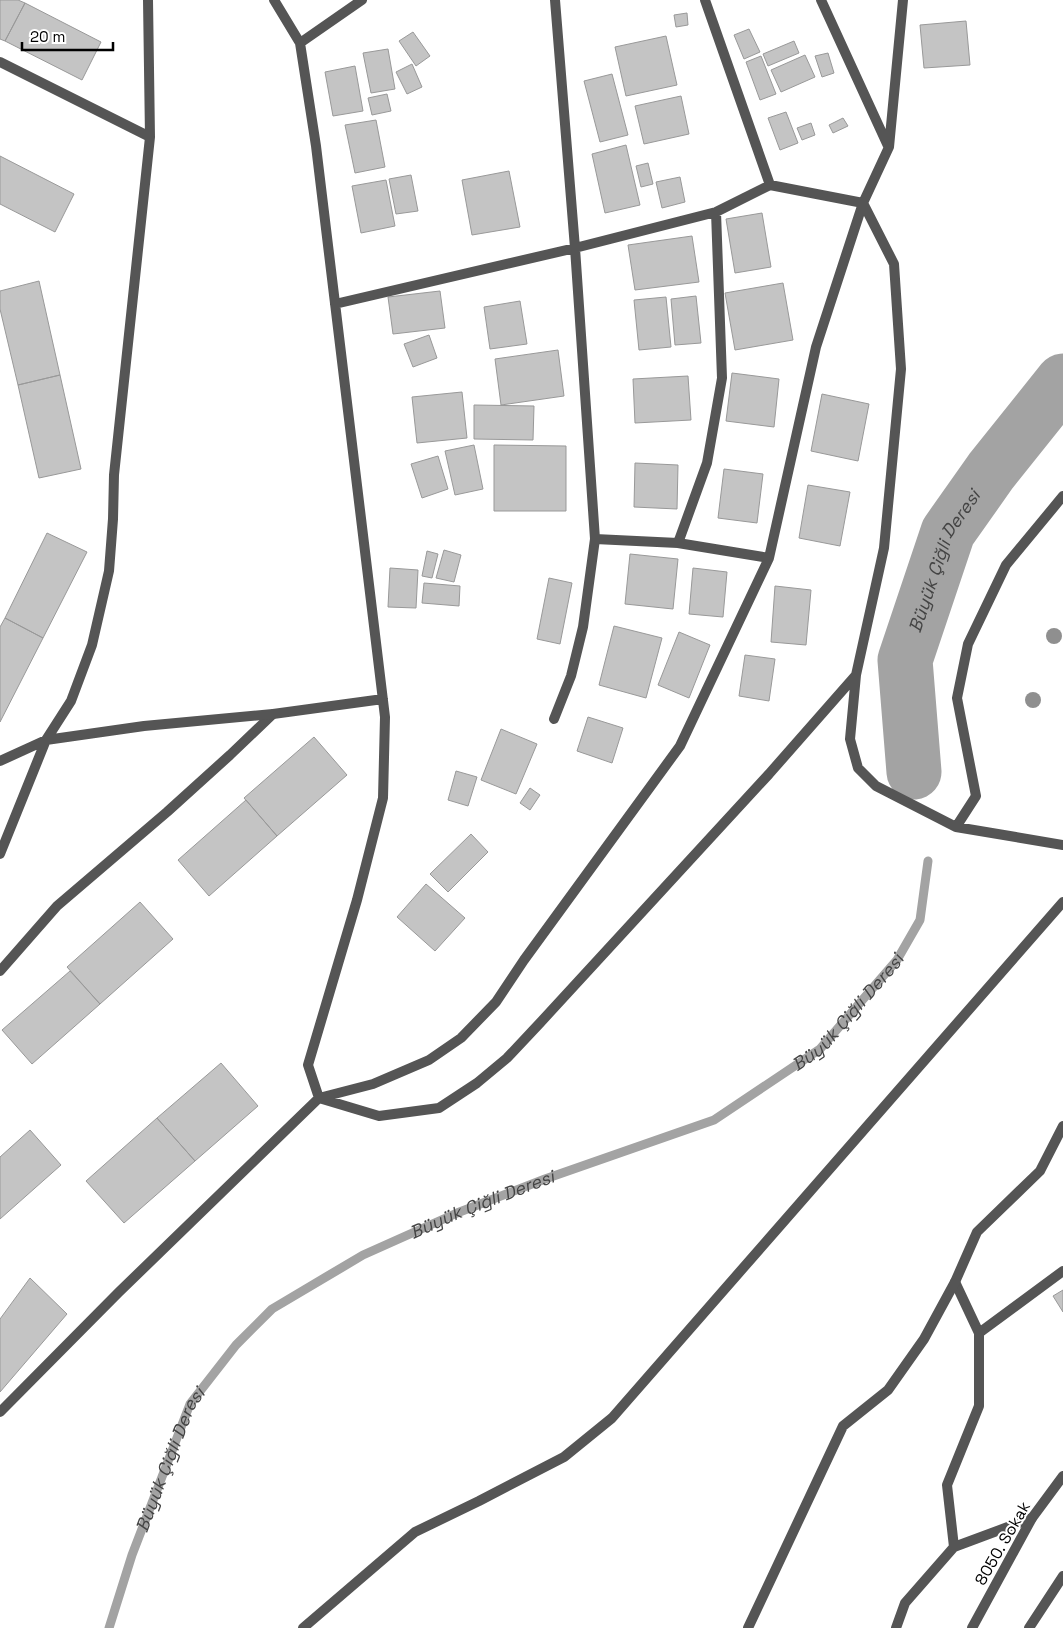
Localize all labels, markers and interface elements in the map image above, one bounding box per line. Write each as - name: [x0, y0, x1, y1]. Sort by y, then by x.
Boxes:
- scale bar: [22, 20, 114, 52]
- text: 20 m: [30, 27, 65, 46]
- water label: Büyük Çiğli Deresi: [903, 483, 986, 635]
- water label: Büyük Çiğli Deresi: [787, 948, 910, 1076]
- water label: Büyük Çiğli Deresi: [406, 1164, 559, 1244]
- water label: Büyük Çiğli Deresi: [130, 1381, 211, 1535]
- street label: 8050. Sokak: [970, 1497, 1035, 1589]

